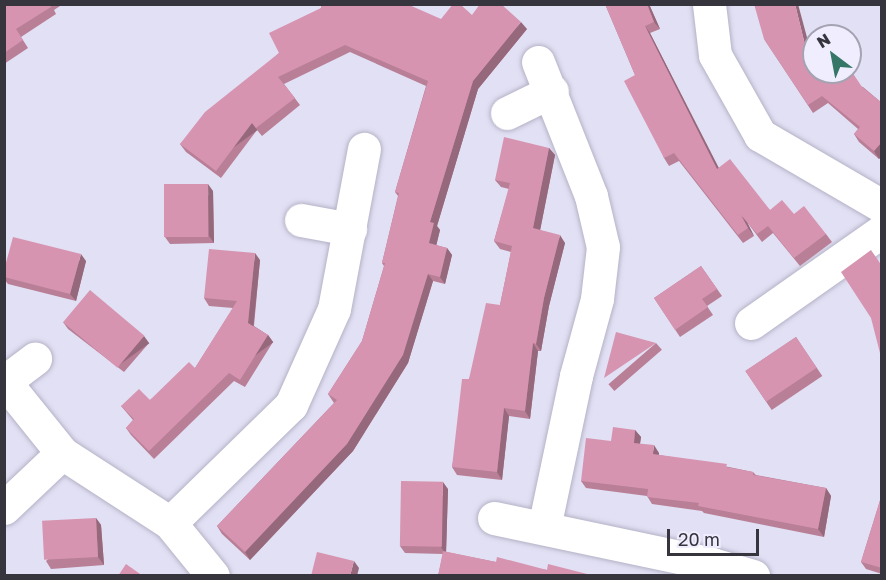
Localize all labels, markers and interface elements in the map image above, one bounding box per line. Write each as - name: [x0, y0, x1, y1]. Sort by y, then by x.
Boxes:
- north arrow: [802, 24, 862, 84]
- text: N: [813, 29, 834, 52]
- scale bar: [670, 517, 762, 555]
- text: 20 m: [678, 528, 720, 550]

